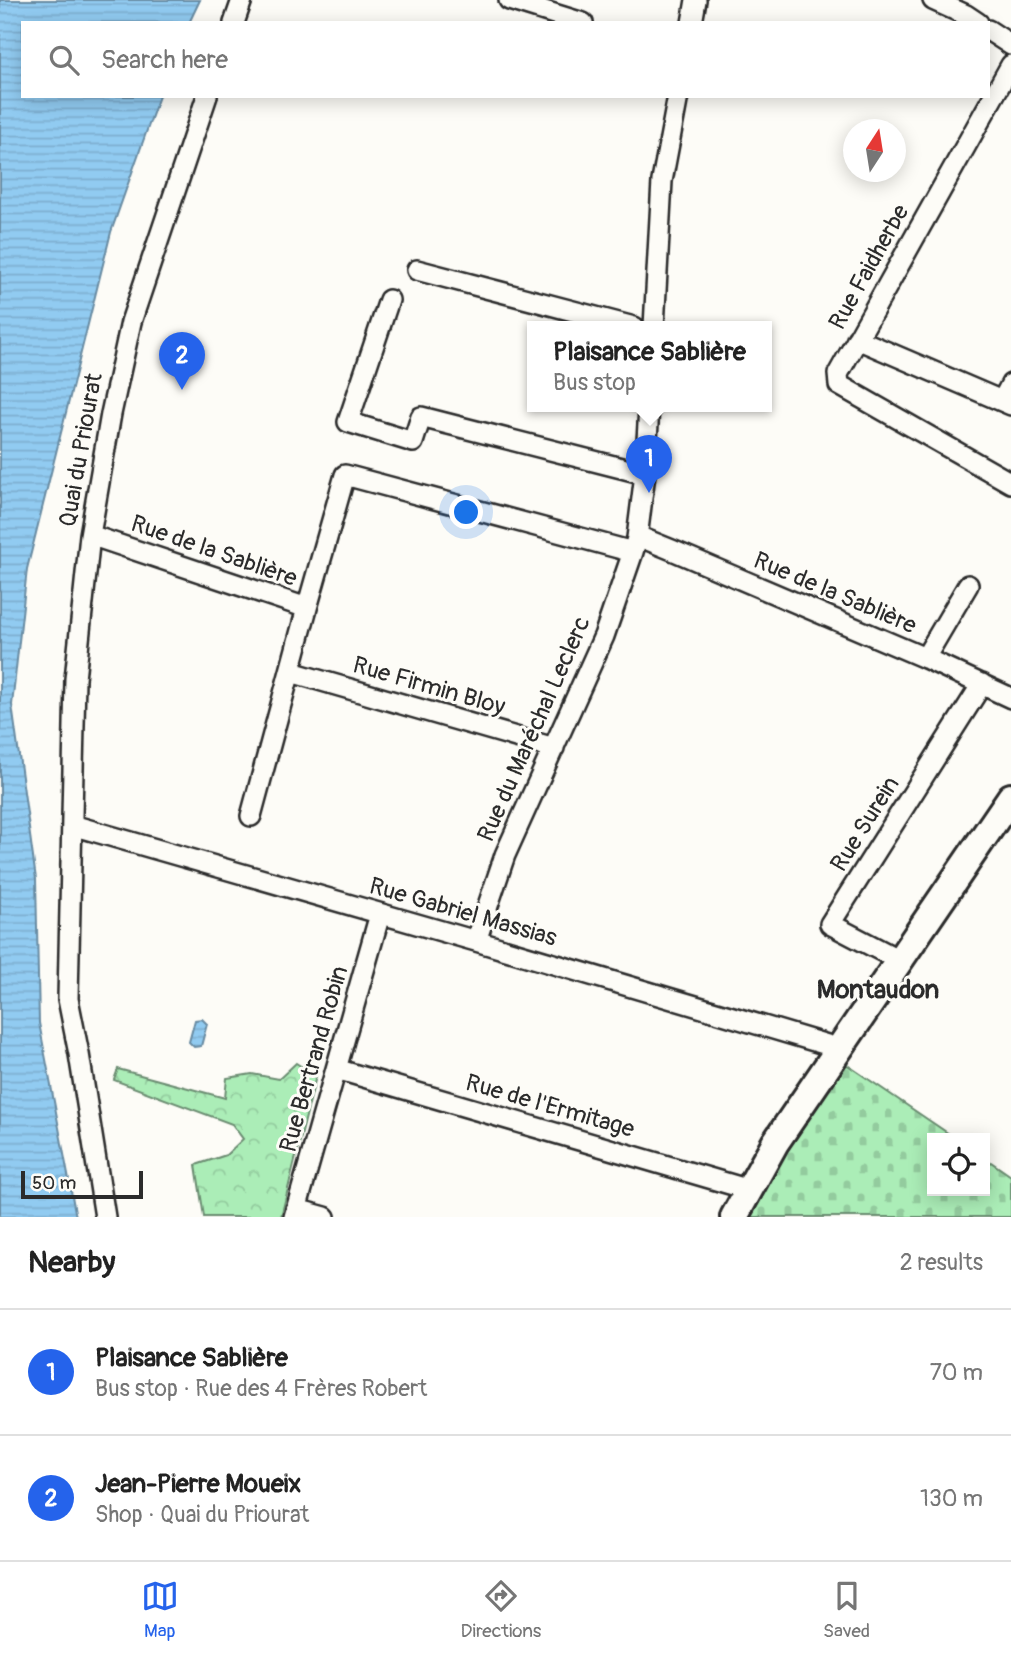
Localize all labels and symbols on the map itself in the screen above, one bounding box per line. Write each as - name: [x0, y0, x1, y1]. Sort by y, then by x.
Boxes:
- north arrow: [843, 119, 906, 182]
- street label: Rue Faidherbe: [823, 199, 915, 335]
- pin: 2: [159, 332, 205, 390]
- street label: Quai du Priourat: [53, 371, 109, 529]
- pin: 1: [626, 435, 672, 493]
- your location: [449, 495, 483, 529]
- street label: Rue de la Sablière: [127, 509, 301, 593]
- street label: Rue de la Sablière: [749, 546, 921, 640]
- street label: Rue du Maréchal Leclerc: [471, 612, 597, 846]
- street label: Rue Firmin Bloy: [350, 650, 508, 722]
- street label: Rue Surein: [824, 771, 906, 877]
- street label: Rue Gabriel Massias: [366, 871, 560, 953]
- street label: Rue Bertrand Robin: [274, 963, 354, 1155]
- district label: Montaudon: [817, 974, 940, 1006]
- street label: Rue de l'Ermitage: [462, 1068, 638, 1144]
- scale bar: [21, 1168, 144, 1200]

